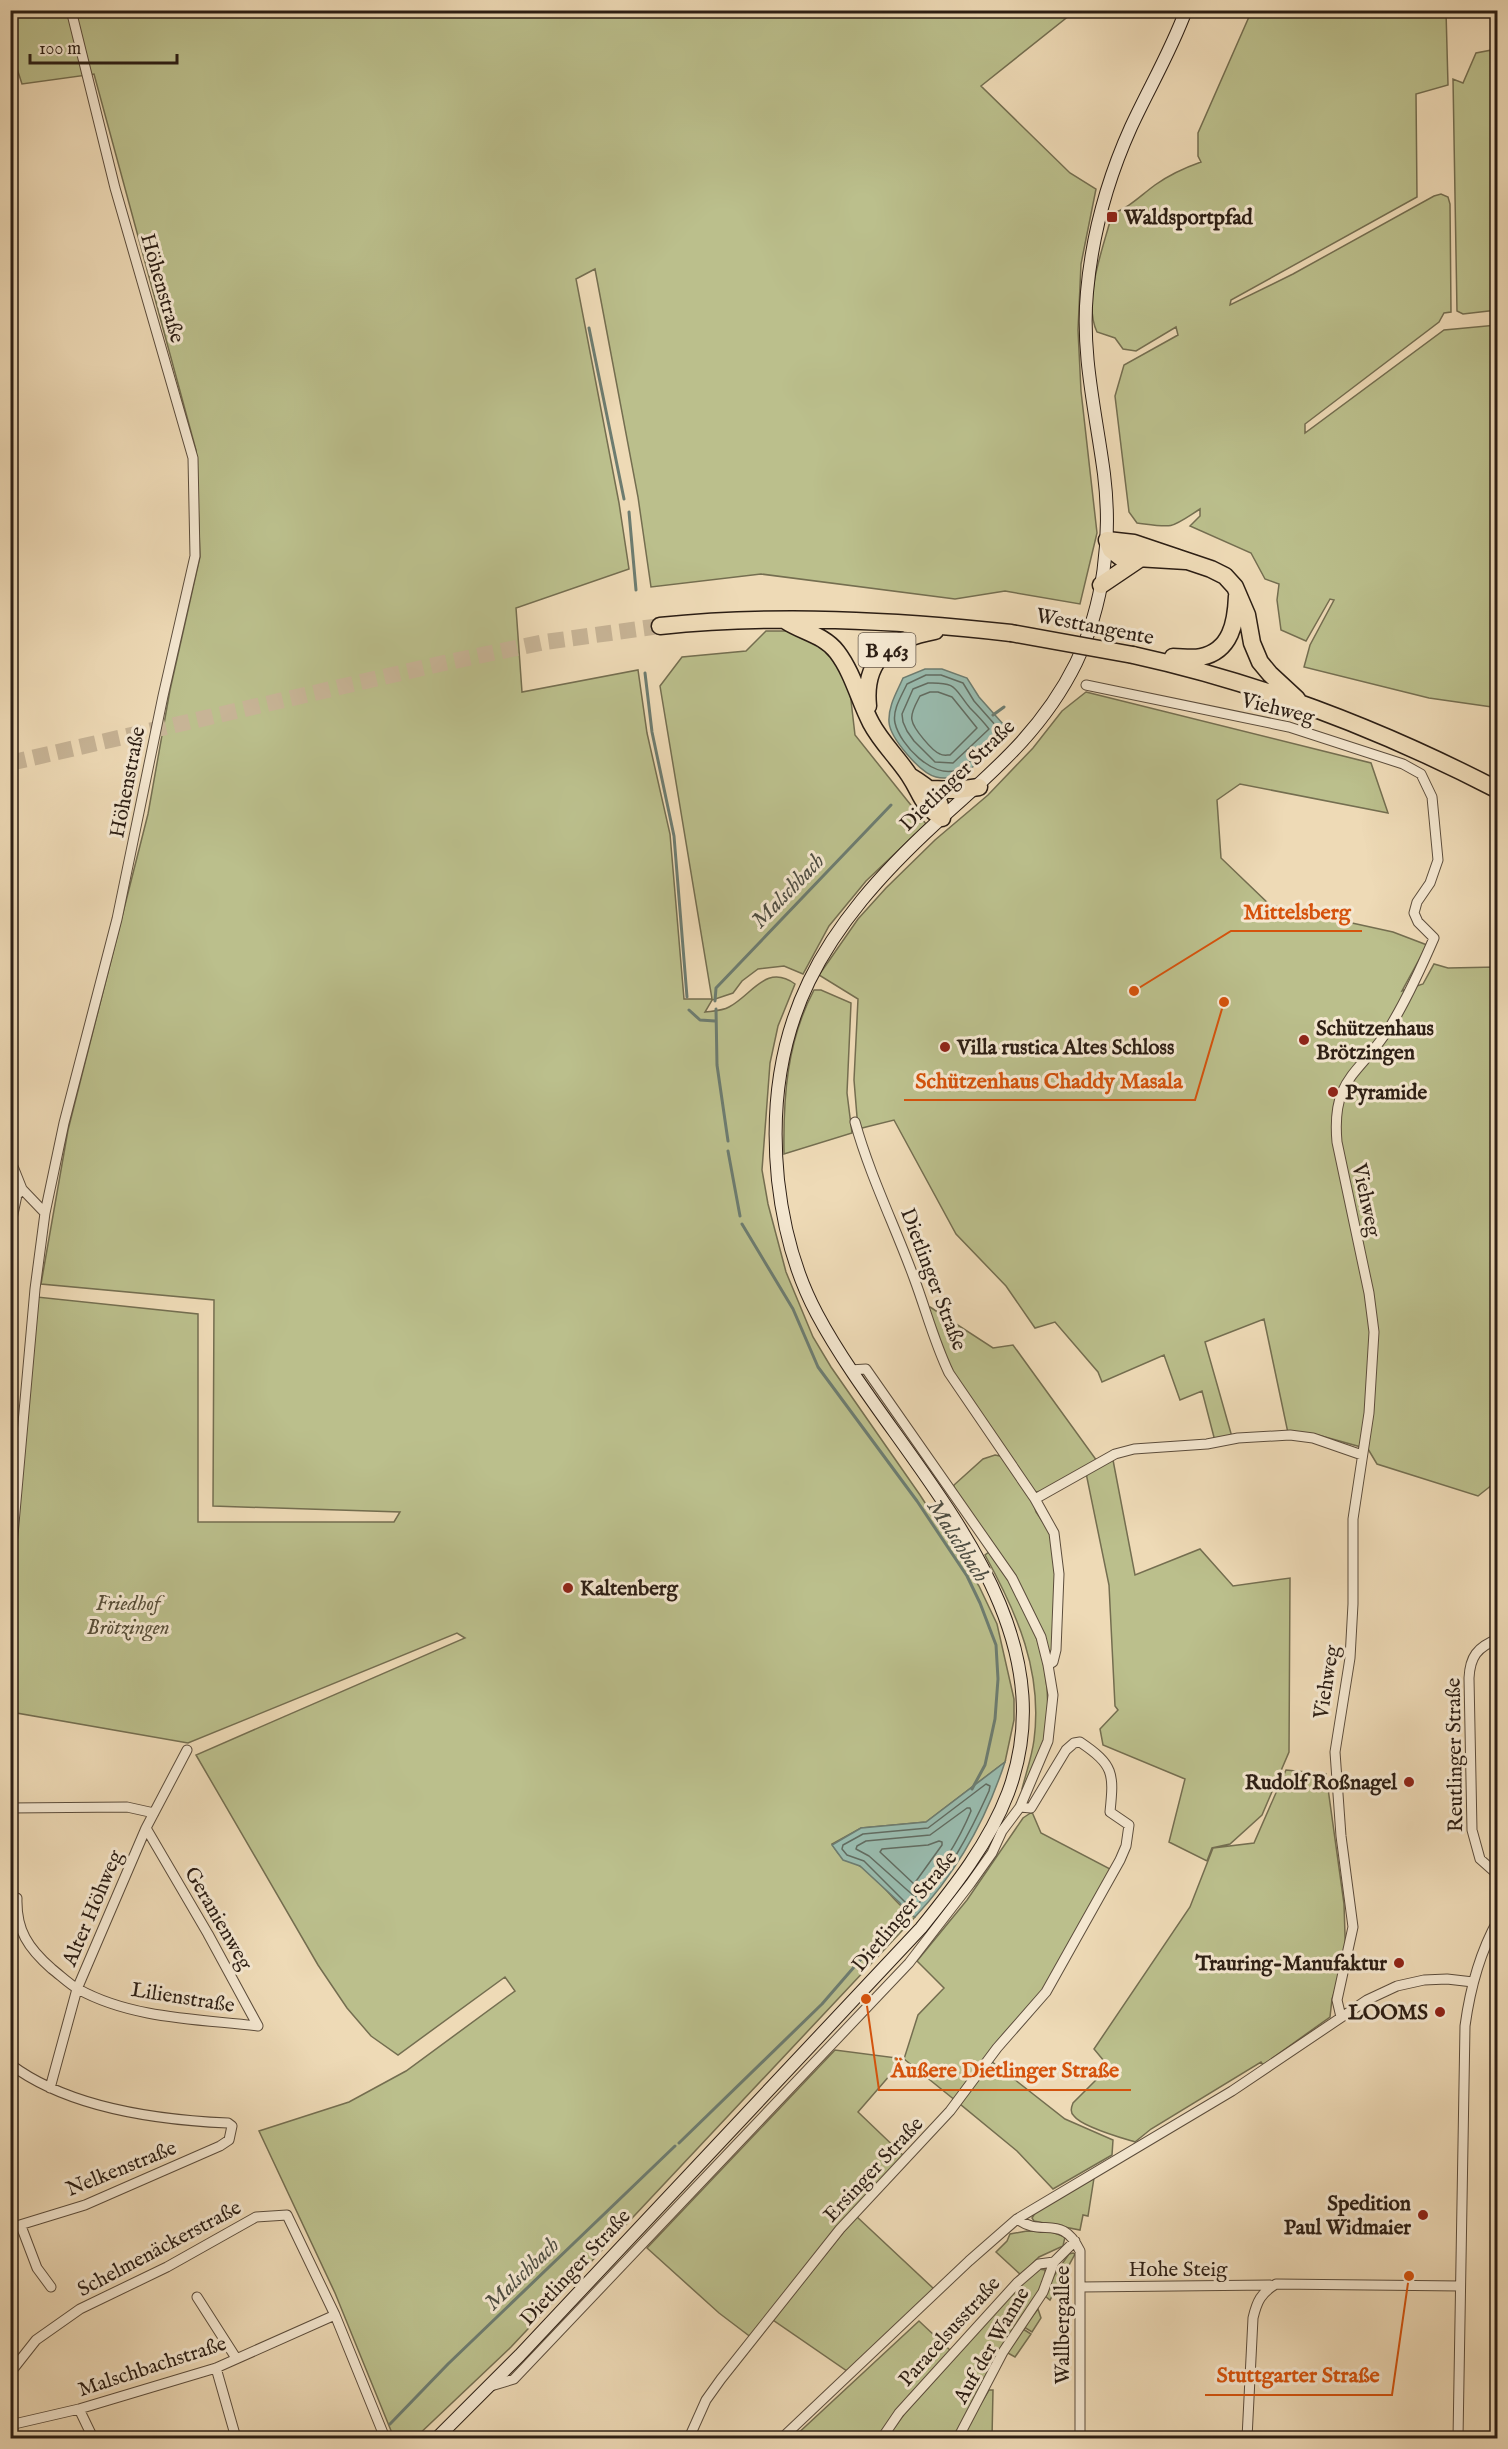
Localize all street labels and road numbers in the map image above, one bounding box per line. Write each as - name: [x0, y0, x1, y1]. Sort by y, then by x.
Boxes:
- street label: Höhenstraße: [133, 231, 190, 347]
- street label: Westtangente: [1033, 603, 1156, 652]
- road number: B 463: [858, 633, 916, 667]
- street label: Viehweg: [1237, 687, 1318, 732]
- street label: Dietlinger Straße: [895, 714, 1022, 838]
- street label: Höhenstraße: [104, 724, 153, 840]
- street label: Viehweg: [1344, 1160, 1387, 1240]
- street label: Dietlinger Straße: [893, 1205, 972, 1355]
- street label: Viehweg: [1308, 1643, 1347, 1722]
- street label: Reutlinger Straße: [1441, 1677, 1470, 1833]
- street label: Dietlinger Straße: [846, 1845, 964, 1978]
- street label: Alter Höhweg: [56, 1846, 130, 1972]
- street label: Geranienweg: [177, 1862, 258, 1976]
- street label: Lilienstraße: [129, 1977, 237, 2020]
- street label: Ersinger Straße: [818, 2111, 930, 2229]
- street label: Nelkenstraße: [62, 2135, 181, 2204]
- street label: Schelmenäckerstraße: [73, 2195, 247, 2304]
- street label: Dietlinger Straße: [515, 2204, 637, 2332]
- street label: Hohe Steig: [1129, 2257, 1228, 2284]
- street label: Wallbergallee: [1050, 2265, 1077, 2385]
- street label: Paracelsusstraße: [893, 2271, 1007, 2393]
- street label: Auf der Wanne: [948, 2282, 1037, 2410]
- street label: Malschbachstraße: [75, 2331, 230, 2404]

